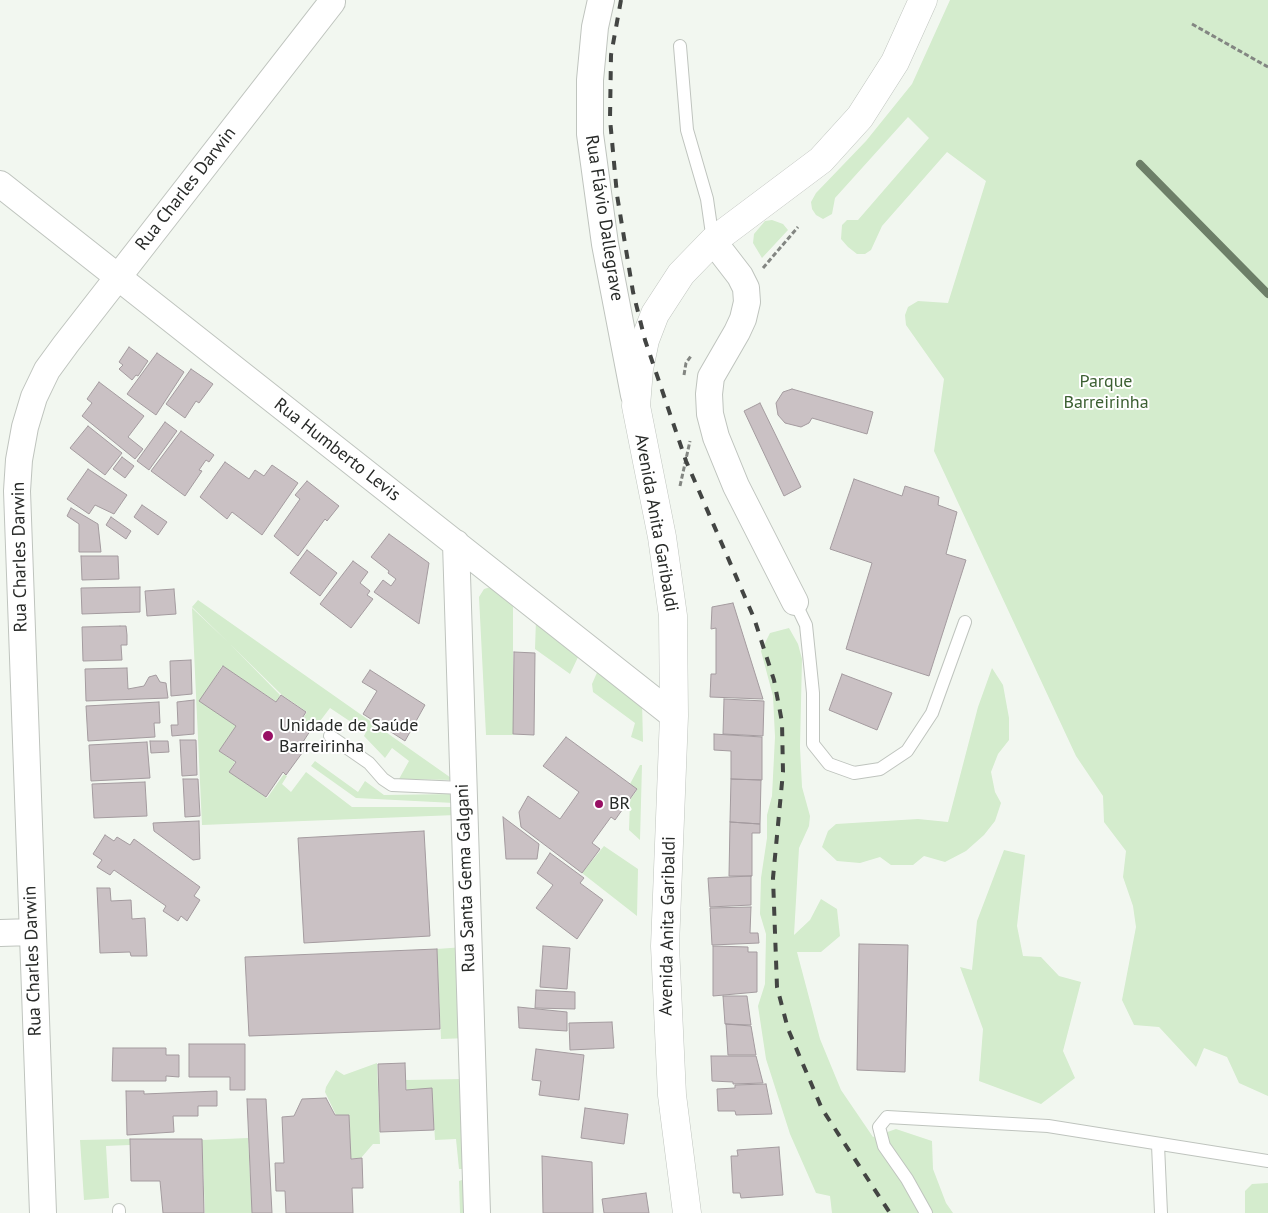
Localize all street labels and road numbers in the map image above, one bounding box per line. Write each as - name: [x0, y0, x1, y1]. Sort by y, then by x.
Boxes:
- street label: Rua Charles Darwin: [131, 123, 241, 255]
- street label: Rua Flávio Dallegrave: [580, 133, 628, 303]
- street label: Rua Humberto Levis: [270, 394, 404, 506]
- street label: Avenida Anita Garibaldi: [630, 433, 682, 613]
- street label: Rua Charles Darwin: [8, 482, 32, 632]
- street label: Rua Santa Gema Galgani: [452, 783, 480, 973]
- street label: Avenida Anita Garibaldi: [656, 836, 680, 1016]
- street label: Rua Charles Darwin: [20, 885, 46, 1037]

